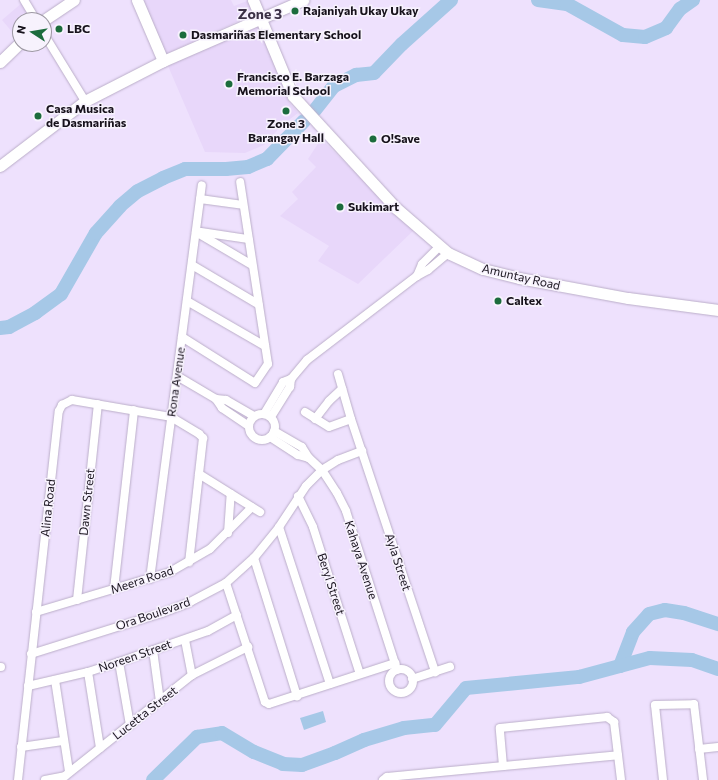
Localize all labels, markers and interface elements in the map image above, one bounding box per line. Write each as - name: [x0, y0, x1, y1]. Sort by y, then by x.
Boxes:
- place label: Rajaniyah Ukay Ukay: [303, 4, 419, 18]
- district label: Zone 3: [238, 6, 282, 22]
- marker: Rajaniyah Ukay Ukay: [290, 6, 300, 16]
- north arrow: [12, 12, 52, 52]
- place label: LBC: [67, 22, 90, 36]
- text: N: [14, 24, 28, 35]
- marker: LBC: [54, 24, 64, 34]
- place label: Dasmariñas Elementary School: [191, 28, 361, 42]
- marker: Dasmariñas Elementary School: [178, 30, 188, 40]
- place label: Francisco E. Barzaga Memorial School: [237, 70, 349, 98]
- marker: Francisco E. Barzaga Memorial School: [224, 79, 234, 89]
- place label: Casa Musica de Dasmariñas: [46, 102, 126, 130]
- marker: Zone 3 Barangay Hall: [281, 106, 291, 116]
- marker: Casa Musica de Dasmariñas: [33, 111, 43, 121]
- place label: Zone 3 Barangay Hall: [248, 117, 324, 145]
- place label: O!Save: [381, 132, 420, 146]
- marker: O!Save: [368, 134, 378, 144]
- place label: Sukimart: [348, 200, 399, 214]
- marker: Sukimart: [335, 202, 345, 212]
- street label: Amuntay Road: [480, 261, 562, 293]
- place label: Caltex: [506, 294, 542, 308]
- marker: Caltex: [493, 296, 503, 306]
- street label: Rona Avenue: [164, 346, 188, 418]
- street label: Dawn Street: [76, 468, 98, 536]
- street label: Alina Road: [38, 478, 58, 538]
- street label: Kahaya Avenue: [341, 519, 381, 601]
- street label: Ayla Street: [382, 531, 414, 593]
- street label: Beryl Street: [314, 551, 348, 617]
- street label: Meera Road: [109, 563, 175, 597]
- street label: Ora Boulevard: [114, 595, 192, 633]
- street label: Noreen Street: [96, 637, 174, 675]
- street label: Lucetta Street: [110, 683, 180, 743]

